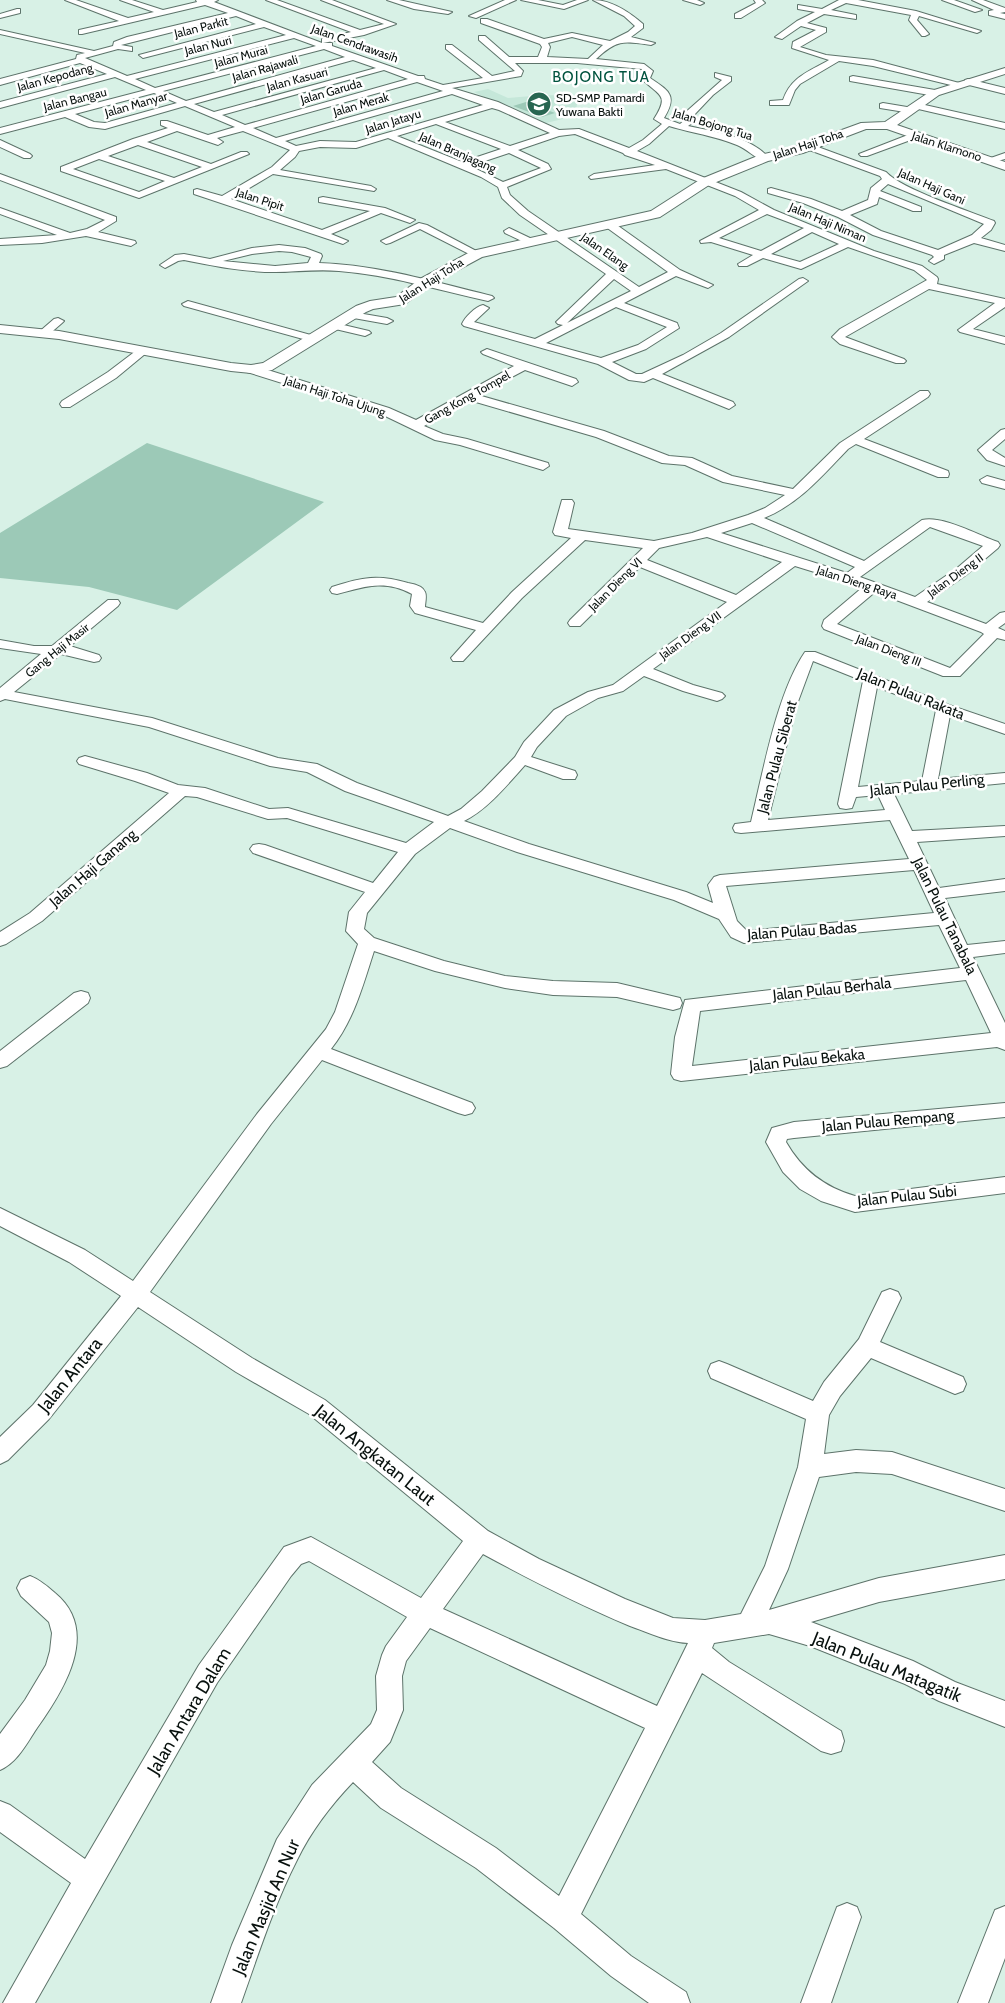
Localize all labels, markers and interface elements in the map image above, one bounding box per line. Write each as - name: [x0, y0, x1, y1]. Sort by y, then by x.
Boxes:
- street label: Jalan Parkit: [172, 13, 229, 41]
- street label: Jalan Cendrawasih: [309, 20, 400, 66]
- street label: Jalan Nuri: [182, 32, 233, 58]
- street label: Jalan Murai: [212, 42, 269, 71]
- street label: Jalan Rajawali: [229, 51, 300, 85]
- street label: Jalan Kepodang: [15, 59, 95, 95]
- street label: Jalan Kasuari: [264, 64, 329, 95]
- district label: BOJONG TUA: [552, 68, 650, 86]
- street label: Jalan Garuda: [298, 75, 364, 107]
- street label: Jalan Bangau: [41, 84, 108, 114]
- street label: Jalan Manyar: [102, 88, 169, 120]
- street label: Jalan Merak: [330, 89, 391, 119]
- place label: SD-SMP Pamardi Yuwana Bakti: [555, 90, 645, 119]
- school or university icon: SD-SMP Pamardi Yuwana Bakti: [526, 91, 552, 117]
- street label: Jalan Bojong Tua: [670, 104, 755, 143]
- street label: Jalan Jatayu: [362, 105, 423, 137]
- street label: Jalan Haji Toha: [770, 126, 845, 163]
- street label: Jalan Klamono: [909, 127, 984, 164]
- street label: Jalan Branjagang: [416, 128, 500, 176]
- street label: Jalan Haji Gani: [895, 164, 968, 207]
- street label: Jalan Pipit: [233, 184, 286, 214]
- street label: Jalan Haji Niman: [786, 199, 869, 245]
- street label: Jalan Elang: [578, 229, 633, 273]
- street label: Jalan Haji Toha: [395, 254, 466, 306]
- street label: Gang Kong Tompel: [421, 367, 513, 427]
- street label: Jalan Haji Toha Ujung: [281, 372, 389, 420]
- street label: Jalan Dieng II: [923, 550, 986, 601]
- street label: Jalan Dieng VI: [584, 554, 645, 615]
- street label: Jalan Dieng Raya: [814, 562, 899, 602]
- street label: Jalan Dieng VII: [655, 608, 724, 663]
- street label: Gang Haji Masir: [22, 620, 92, 680]
- street label: Jalan Dieng III: [853, 630, 924, 669]
- street label: Jalan Pulau Rakata: [854, 664, 968, 724]
- street label: Jalan Pulau Siberat: [753, 699, 801, 816]
- street label: Jalan Pulau Perling: [868, 770, 986, 800]
- street label: Jalan Haji Ganang: [45, 825, 141, 911]
- street label: Jalan Pulau Tanabala: [908, 854, 981, 978]
- street label: Jalan Pulau Badas: [746, 918, 857, 944]
- street label: Jalan Pulau Berhala: [771, 974, 893, 1004]
- street label: Jalan Pulau Bekaka: [747, 1045, 866, 1075]
- street label: Jalan Pulau Rempang: [820, 1106, 955, 1136]
- street label: Jalan Pulau Subi: [855, 1182, 958, 1210]
- street label: Jalan Antara: [33, 1333, 107, 1418]
- street label: Jalan Angkatan Laut: [310, 1399, 440, 1510]
- street label: Jalan Pulau Matagatik: [808, 1627, 966, 1707]
- street label: Jalan Antara Dalam: [142, 1643, 236, 1779]
- street label: Jalan Masjid An Nur: [227, 1836, 305, 1979]

